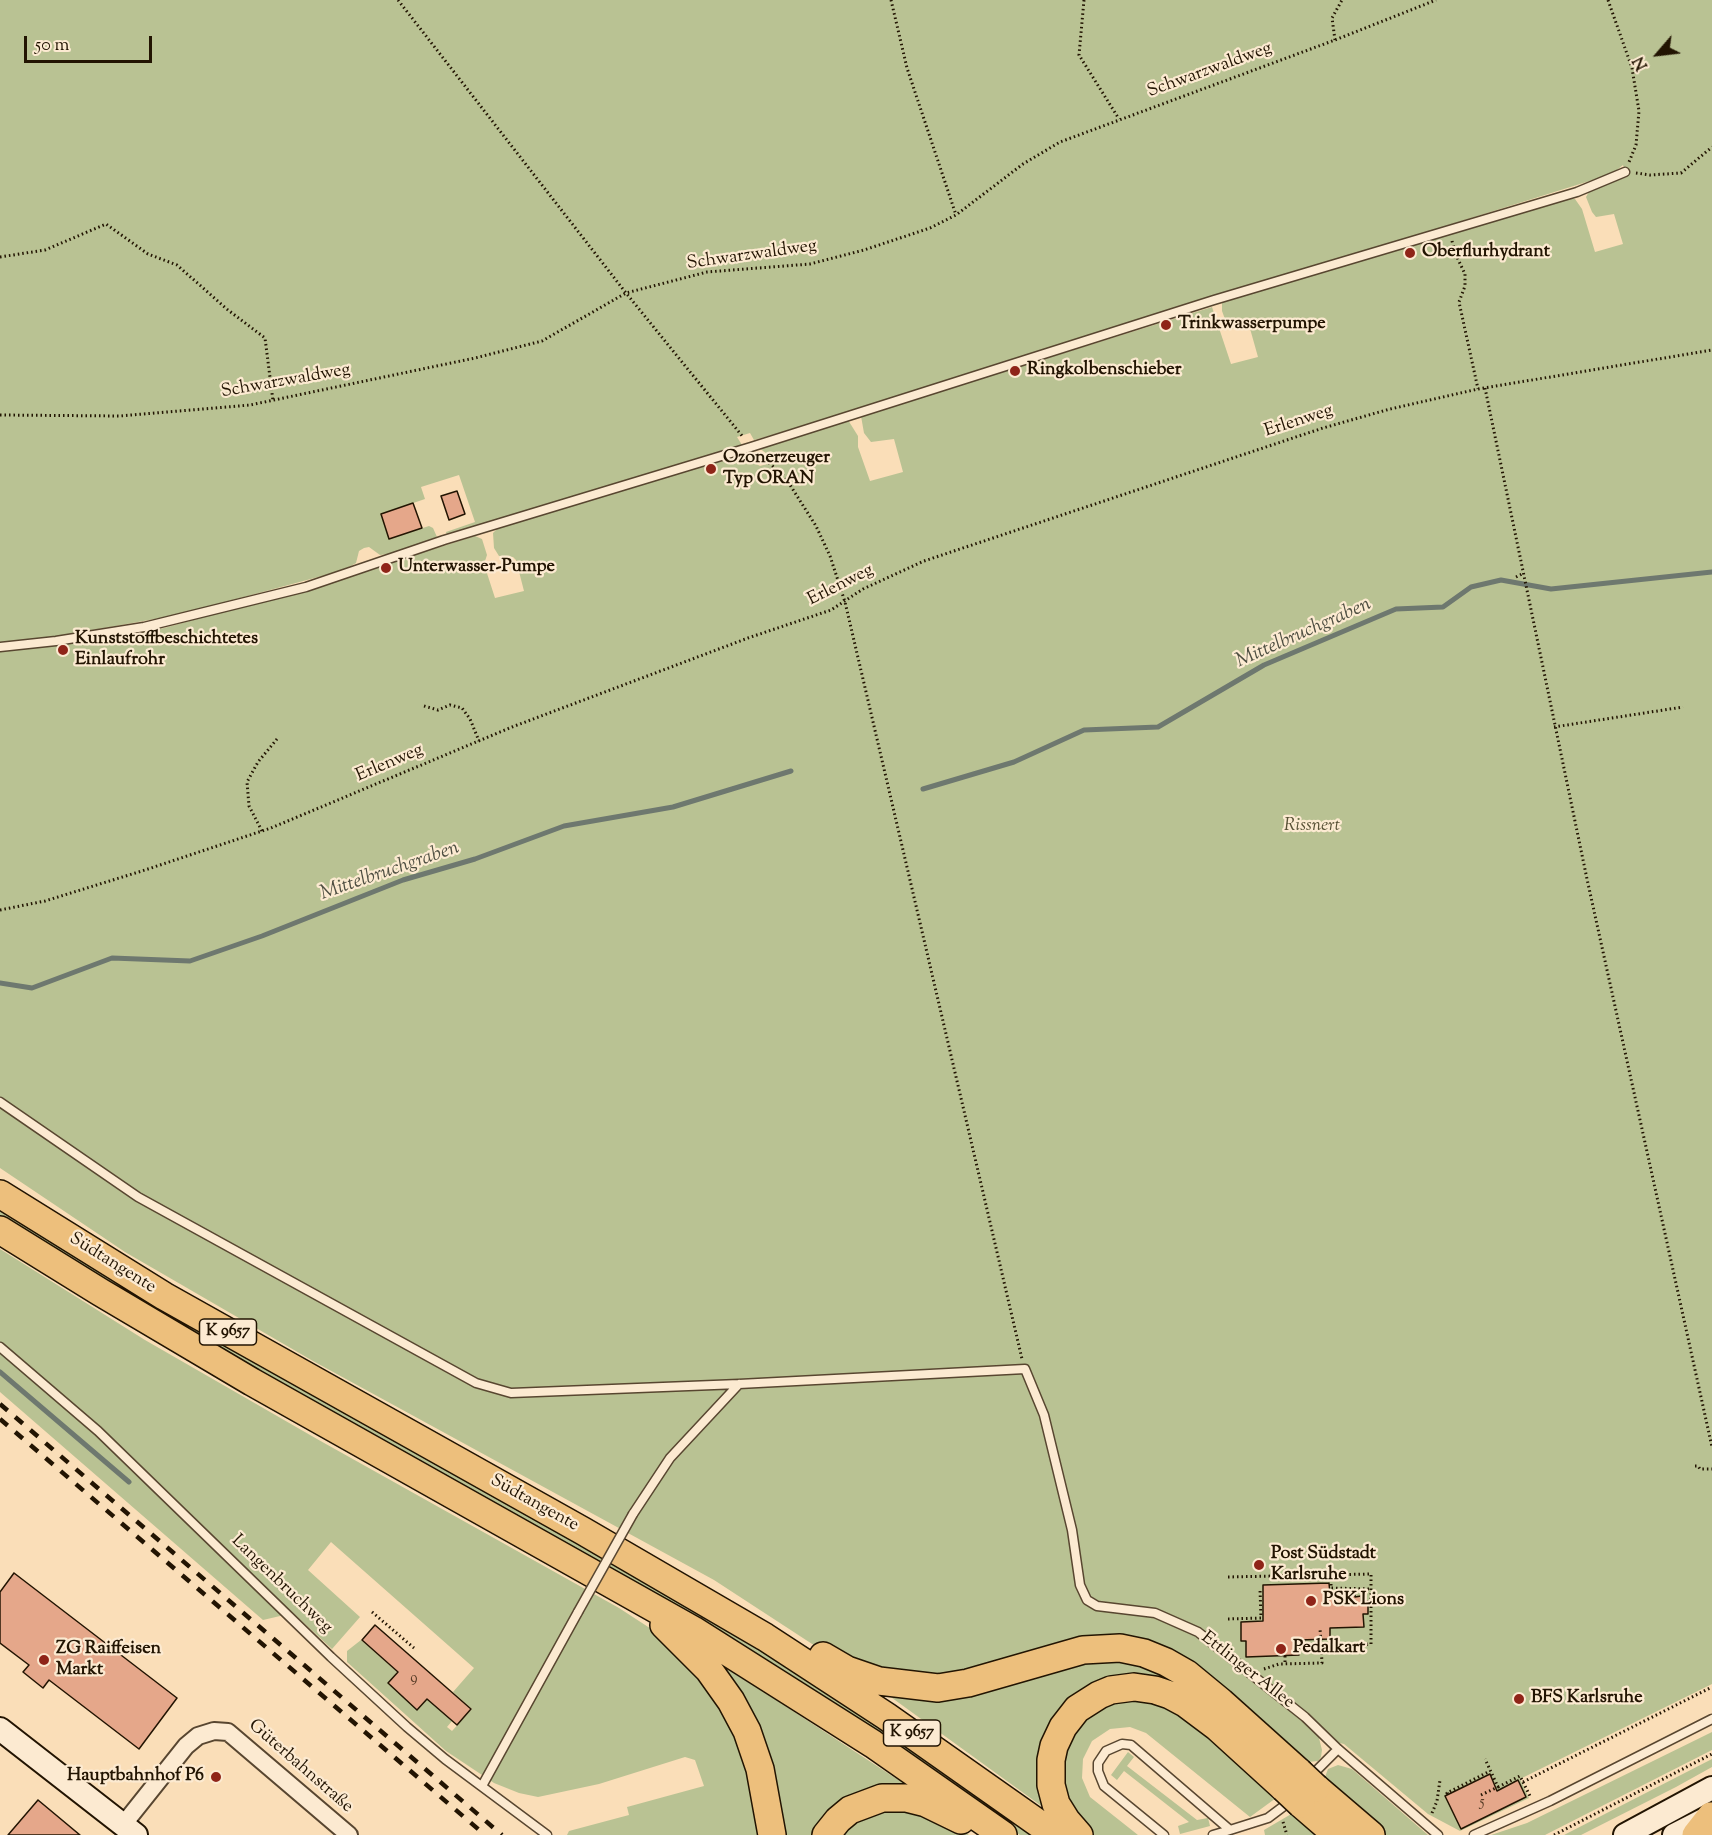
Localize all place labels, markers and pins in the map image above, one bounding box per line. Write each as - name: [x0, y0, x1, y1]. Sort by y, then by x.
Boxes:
- place label: Oberflurhydrant: [1422, 242, 1550, 264]
- marker: Oberflurhydrant: [1403, 246, 1417, 260]
- place label: Trinkwasserpumpe: [1178, 314, 1326, 336]
- marker: Trinkwasserpumpe: [1159, 318, 1173, 332]
- place label: Ringkolbenschieber: [1027, 360, 1181, 382]
- marker: Ringkolbenschieber: [1008, 364, 1022, 378]
- place label: Ozonerzeuger Typ ORAN: [723, 448, 830, 490]
- marker: Ozonerzeuger Typ ORAN: [704, 462, 718, 476]
- place label: Unterwasser-Pumpe: [398, 557, 555, 579]
- marker: Unterwasser-Pumpe: [379, 561, 393, 575]
- place label: Kunststoffbeschichtetes Einlaufrohr: [75, 629, 258, 672]
- marker: Kunststoffbeschichtetes Einlaufrohr: [56, 643, 70, 657]
- place label: Post Südstadt Karlsruhe: [1271, 1544, 1376, 1586]
- marker: Post Südstadt Karlsruhe: [1252, 1558, 1266, 1572]
- place label: PSK Lions: [1323, 1590, 1404, 1612]
- marker: PSK Lions: [1304, 1594, 1318, 1608]
- place label: Pedalkart: [1293, 1638, 1365, 1660]
- place label: ZG Raiffeisen Markt: [56, 1639, 161, 1682]
- marker: Pedalkart: [1274, 1642, 1288, 1656]
- marker: ZG Raiffeisen Markt: [37, 1653, 51, 1667]
- place label: BFS Karlsruhe: [1531, 1688, 1643, 1710]
- marker: BFS Karlsruhe: [1512, 1692, 1526, 1706]
- place label: Hauptbahnhof P6: [67, 1766, 204, 1788]
- marker: Hauptbahnhof P6: [209, 1770, 223, 1784]

